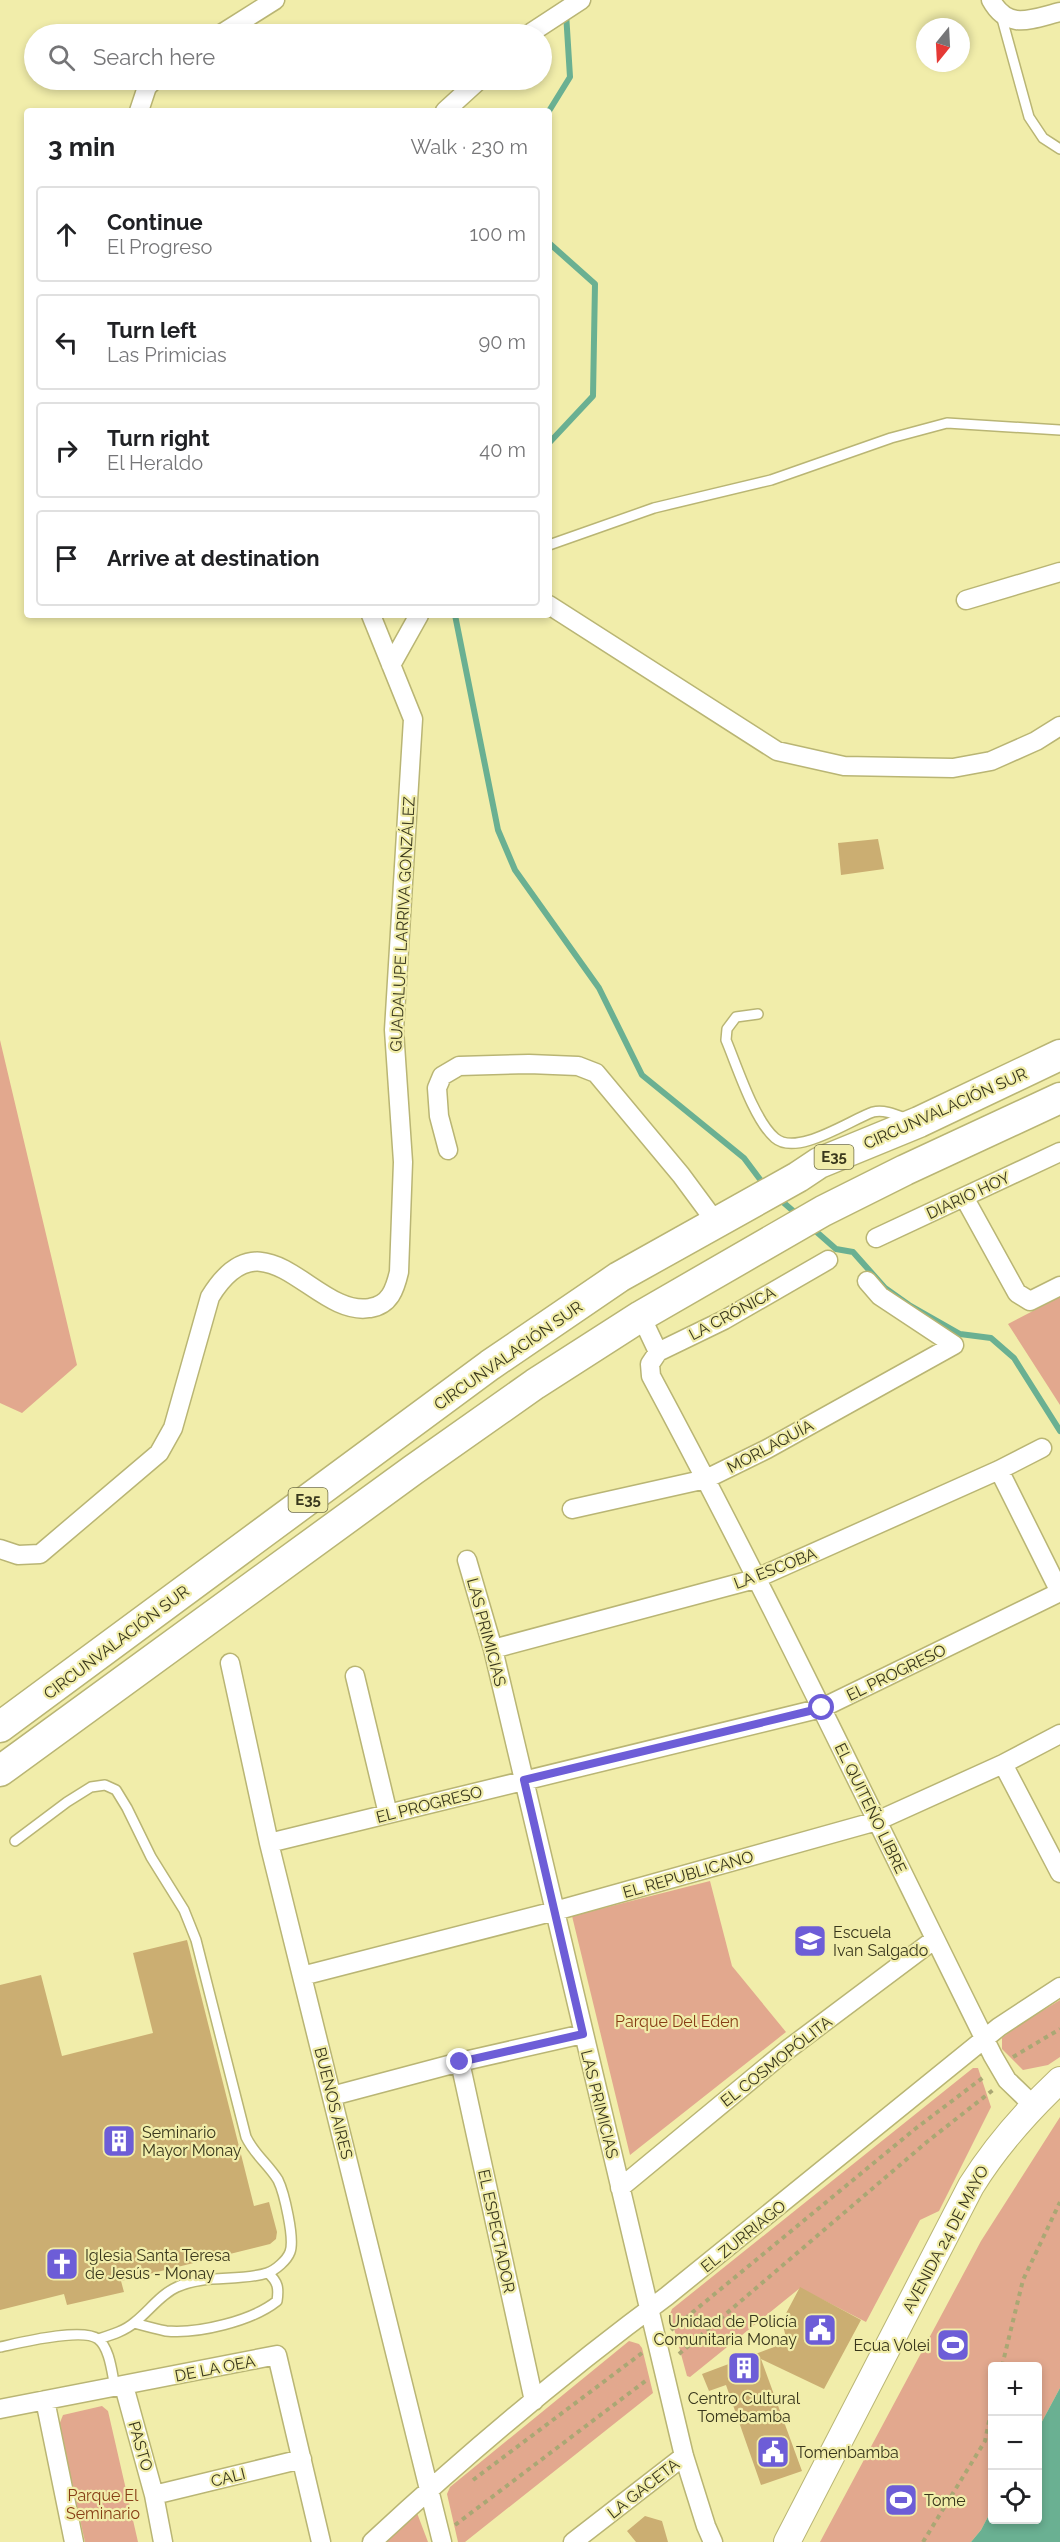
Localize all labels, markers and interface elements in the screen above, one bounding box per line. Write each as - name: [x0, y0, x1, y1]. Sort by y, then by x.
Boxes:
- north arrow: [916, 18, 970, 72]
- search box: [24, 24, 552, 90]
- icon: search: [45, 41, 78, 74]
- text: Search here: [93, 44, 215, 70]
- text: 3 min: [48, 132, 115, 162]
- text: Walk · 230 m: [410, 135, 528, 159]
- text: Continue: [107, 209, 203, 235]
- icon: ahead: [50, 218, 83, 251]
- text: 100 m: [469, 222, 526, 246]
- text: El Progreso: [107, 235, 213, 259]
- text: Turn left: [107, 317, 197, 343]
- icon: left: [50, 326, 83, 359]
- text: 90 m: [479, 330, 526, 354]
- text: Las Primicias: [107, 343, 227, 367]
- text: Turn right: [107, 425, 210, 451]
- icon: right: [50, 434, 83, 467]
- text: 40 m: [479, 438, 526, 462]
- text: El Heraldo: [107, 451, 203, 475]
- icon: arrive: [50, 542, 83, 575]
- text: Arrive at destination: [107, 545, 320, 571]
- street label: GUADALUPE LARRIVA GONZÁLEZ: [385, 796, 419, 1052]
- street label: CIRCUNVALACIÓN SUR: [860, 1063, 1030, 1153]
- road number: E35: [814, 1145, 854, 1169]
- street label: DIARIO HOY: [923, 1168, 1014, 1223]
- street label: LA CRÓNICA: [685, 1282, 779, 1344]
- street label: CIRCUNVALACIÓN SUR: [430, 1296, 586, 1414]
- street label: MORLAQUÍA: [723, 1415, 817, 1477]
- road number: E35: [288, 1488, 328, 1512]
- street label: LA ESCOBA: [731, 1544, 819, 1593]
- street label: LAS PRIMICIAS: [463, 1576, 510, 1689]
- street label: CIRCUNVALACIÓN SUR: [39, 1581, 193, 1703]
- street label: EL PROGRESO: [843, 1640, 949, 1705]
- route start: [808, 1694, 834, 1720]
- street label: EL QUITEÑO LIBRE: [831, 1739, 911, 1877]
- street label: EL PROGRESO: [374, 1782, 484, 1827]
- street label: EL REPUBLICANO: [621, 1847, 756, 1902]
- school or university icon: Escuela Ivan Salgado: [792, 1923, 828, 1959]
- place label: Escuela Ivan Salgado: [833, 1923, 928, 1960]
- street label: EL COSMOPÓLITA: [716, 2011, 836, 2111]
- park label: Parque Del Eden: [615, 2012, 739, 2031]
- street label: BUENOS AIRES: [310, 2045, 357, 2161]
- route end: [446, 2048, 472, 2074]
- street label: LAS PRIMICIAS: [577, 2048, 622, 2161]
- building icon: Seminario Mayor Monay: [101, 2123, 137, 2159]
- place label: Seminario Mayor Monay: [142, 2123, 242, 2160]
- street label: AVENIDA 24 DE MAYO: [899, 2162, 992, 2316]
- street label: EL ESPECTADOR: [474, 2168, 519, 2295]
- street label: EL ZURRIAGO: [697, 2196, 790, 2276]
- church icon: Iglesia Santa Teresa de Jesús - Monay: [44, 2246, 80, 2282]
- place label: Iglesia Santa Teresa de Jesús - Monay: [85, 2246, 230, 2283]
- place label: Unidad de Policía Comunitaria Monay: [654, 2312, 797, 2349]
- public building icon: Unidad de Policía Comunitaria Monay: [802, 2312, 838, 2348]
- sports icon: Ecua Volei: [935, 2327, 971, 2363]
- place label: Ecua Volei: [853, 2336, 930, 2355]
- building icon: Centro Cultural Tomebamba: [726, 2350, 762, 2386]
- street label: DE LA OEA: [173, 2351, 257, 2386]
- map controls: [988, 2362, 1042, 2524]
- button: +: [988, 2362, 1042, 2416]
- place label: Centro Cultural Tomebamba: [688, 2389, 801, 2426]
- button: −: [988, 2416, 1042, 2470]
- street label: PASTO: [124, 2419, 157, 2473]
- public building icon: Tomenbamba: [755, 2434, 791, 2470]
- place label: Tomenbamba: [796, 2443, 899, 2462]
- street label: LA GACETA: [604, 2454, 683, 2522]
- street label: CALI: [209, 2464, 247, 2491]
- button: locate: [988, 2470, 1042, 2524]
- sports icon: Tome: [883, 2482, 919, 2518]
- park label: Parque El Seminario: [66, 2486, 140, 2523]
- place label: Tome: [924, 2491, 966, 2510]

